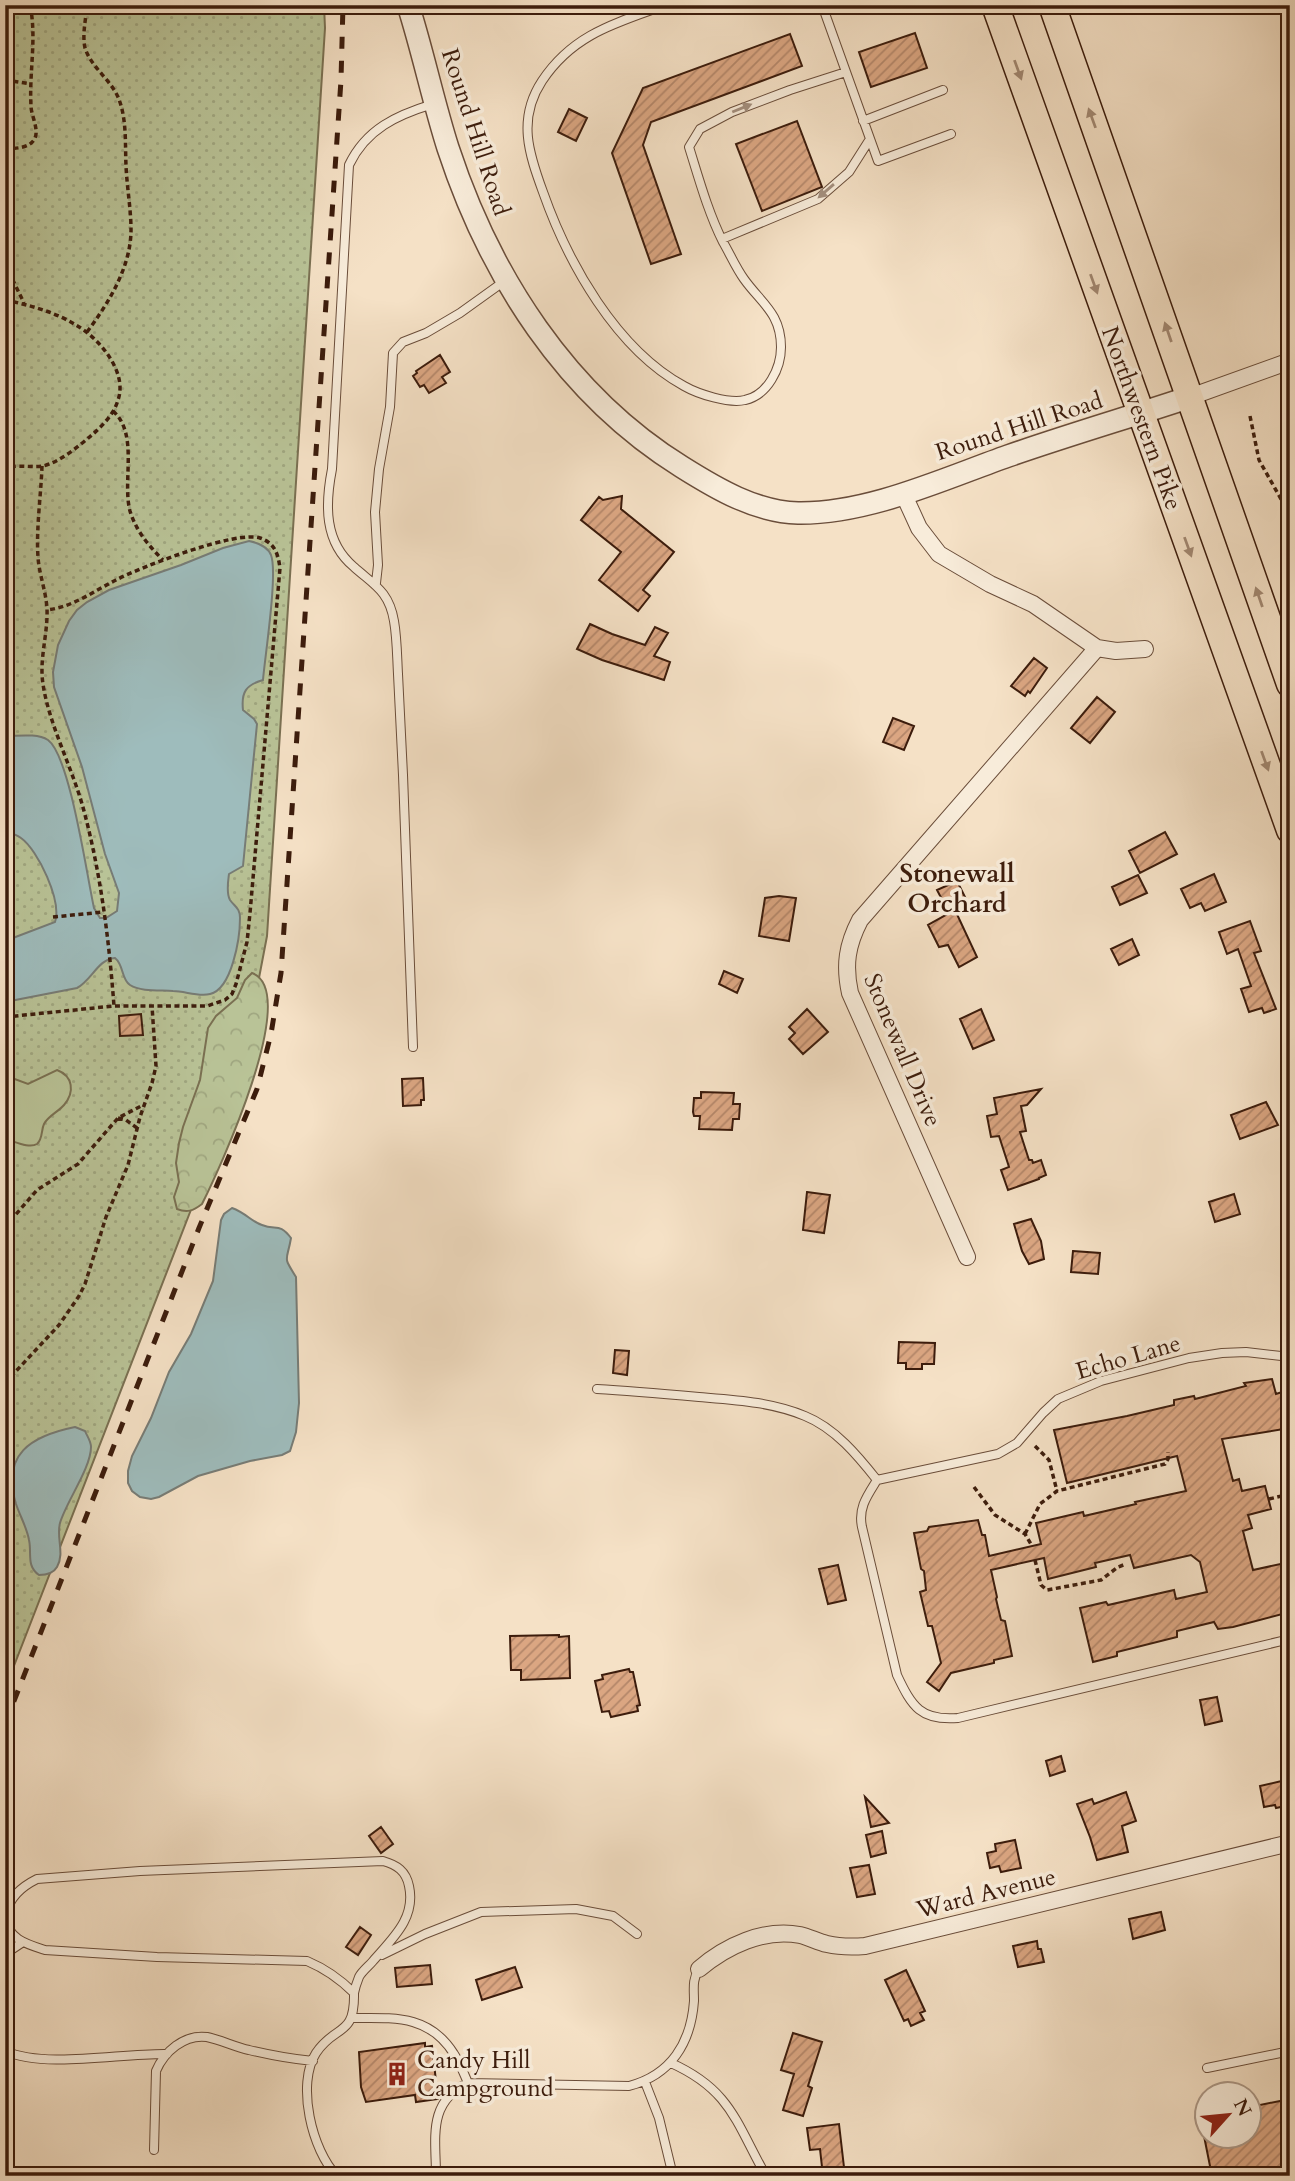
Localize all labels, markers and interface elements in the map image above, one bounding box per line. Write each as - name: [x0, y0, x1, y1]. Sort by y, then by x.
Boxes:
- street label: Round Hill Road: [433, 44, 518, 220]
- one-way arrow: [1012, 59, 1023, 80]
- one-way arrow: [731, 103, 752, 114]
- one-way arrow: [1086, 107, 1097, 128]
- one-way arrow: [818, 183, 835, 198]
- one-way arrow: [1089, 273, 1100, 294]
- street label: Northwestern Pike: [1093, 322, 1190, 515]
- one-way arrow: [1162, 322, 1173, 343]
- street label: Round Hill Road: [931, 384, 1107, 469]
- one-way arrow: [1183, 537, 1194, 558]
- one-way arrow: [1253, 586, 1264, 607]
- one-way arrow: [1260, 751, 1271, 772]
- district label: Stonewall Orchard: [900, 856, 1015, 921]
- street label: Stonewall Drive: [855, 969, 950, 1132]
- street label: Echo Lane: [1072, 1327, 1184, 1388]
- street label: Ward Avenue: [912, 1860, 1059, 1927]
- place label: Candy Hill Campground: [417, 2044, 554, 2105]
- building icon: Candy Hill Campground: [383, 2060, 411, 2088]
- north arrow: [1194, 2080, 1264, 2150]
- text: N: [1227, 2094, 1258, 2121]

